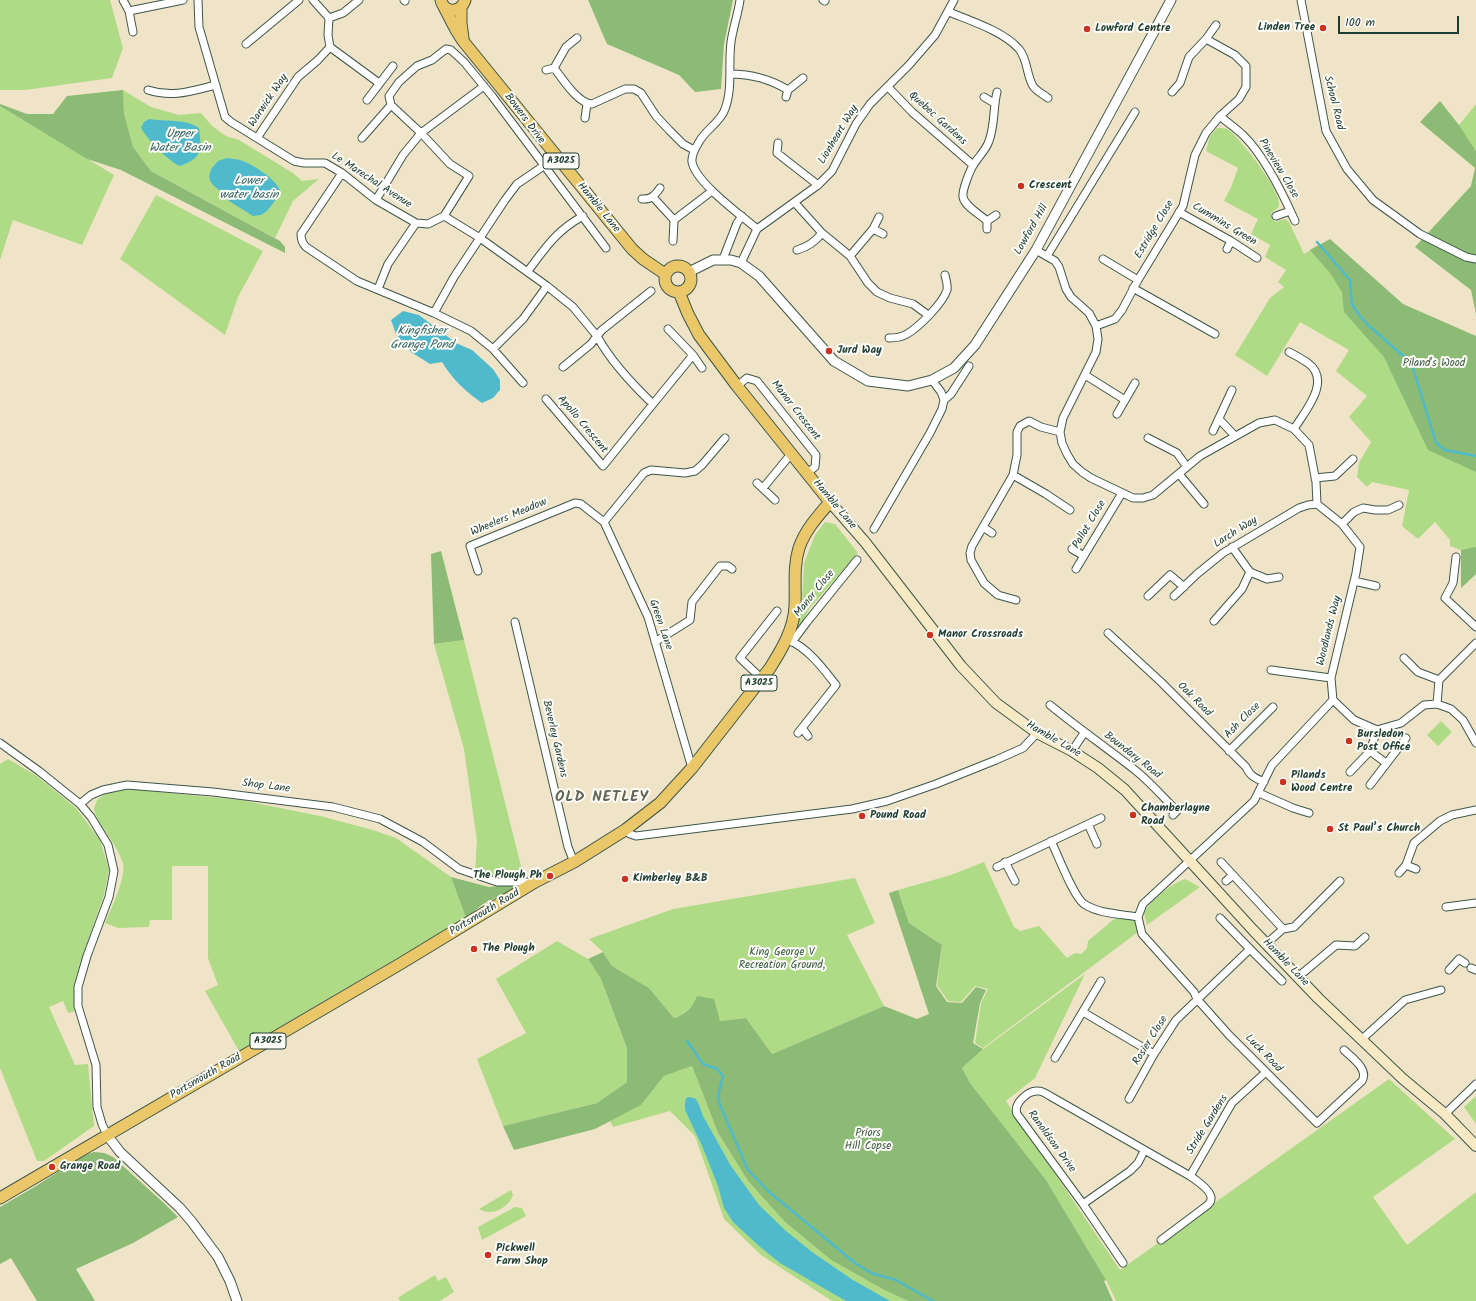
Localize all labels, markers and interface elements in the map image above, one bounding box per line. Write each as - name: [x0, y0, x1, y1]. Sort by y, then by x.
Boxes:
- scale bar: [1340, 8, 1461, 34]
- text: 100 m: [1345, 13, 1375, 32]
- place label: Linden Tree: [1258, 21, 1315, 35]
- place label: Lowford Centre: [1095, 22, 1170, 36]
- marker: Linden Tree: [1318, 23, 1328, 33]
- marker: Lowford Centre: [1082, 24, 1092, 34]
- street label: Warwick Way: [247, 72, 291, 130]
- street label: School Road: [1320, 74, 1346, 132]
- street label: Quebec Gardens: [905, 89, 969, 149]
- street label: Bowers Drive: [501, 91, 547, 147]
- street label: Lionheart Way: [816, 103, 862, 167]
- water label: Upper Water Basin: [149, 128, 211, 156]
- street label: Pineview Close: [1255, 137, 1301, 201]
- street label: Le Marechal Avenue: [328, 150, 414, 212]
- road number: A3025: [543, 153, 579, 169]
- water label: Lower water basin: [220, 175, 278, 203]
- place label: Crescent: [1029, 179, 1072, 193]
- street label: Hamble Lane: [574, 180, 622, 236]
- marker: Crescent: [1016, 181, 1026, 191]
- street label: Estridge Close: [1132, 198, 1178, 262]
- street label: Cummins Green: [1189, 201, 1259, 249]
- street label: Lowford Hill: [1012, 202, 1052, 258]
- water label: Kingfisher Grange Pond: [390, 325, 454, 353]
- place label: Jurd Way: [837, 344, 882, 358]
- marker: Jurd Way: [824, 346, 834, 356]
- park label: Piland's Wood: [1403, 357, 1465, 371]
- street label: Manor Crescent: [767, 378, 823, 444]
- street label: Apollo Crescent: [554, 393, 610, 457]
- street label: Hamble Lane: [809, 477, 859, 533]
- street label: Wheelers Meadow: [469, 496, 549, 540]
- street label: Pallot Close: [1070, 498, 1110, 552]
- street label: Larch Way: [1212, 514, 1260, 552]
- street label: Manor Close: [792, 568, 838, 620]
- street label: Woodlands Way: [1315, 595, 1345, 667]
- street label: Green Lane: [645, 598, 675, 652]
- place label: Manor Crossroads: [938, 628, 1023, 642]
- marker: Manor Crossroads: [925, 630, 935, 640]
- road number: A3025: [741, 675, 777, 691]
- street label: Oak Road: [1174, 680, 1214, 720]
- street label: Beverley Gardens: [539, 699, 569, 779]
- street label: Ash Close: [1222, 700, 1264, 742]
- street label: Hamble Lane: [1023, 719, 1083, 761]
- place label: Bursledon Post Office: [1357, 728, 1410, 754]
- street label: Boundary Road: [1101, 730, 1163, 782]
- marker: Bursledon Post Office: [1344, 736, 1354, 746]
- place label: Pilands Wood Centre: [1291, 769, 1352, 795]
- marker: Pilands Wood Centre: [1278, 777, 1288, 787]
- street label: Shop Lane: [241, 778, 291, 796]
- district label: OLD NETLEY: [555, 789, 649, 807]
- place label: Chamberlayne Road: [1141, 802, 1210, 828]
- place label: Pound Road: [870, 809, 926, 823]
- marker: Chamberlayne Road: [1128, 810, 1138, 820]
- marker: Pound Road: [857, 811, 867, 821]
- place label: St Paul’s Church: [1338, 822, 1420, 836]
- marker: St Paul’s Church: [1325, 824, 1335, 834]
- place label: The Plough Ph: [473, 869, 542, 883]
- marker: The Plough Ph: [545, 871, 555, 881]
- place label: Kimberley B&B: [633, 872, 708, 886]
- marker: Kimberley B&B: [620, 874, 630, 884]
- street label: Portsmouth Road: [448, 887, 522, 939]
- street label: Hamble Lane: [1259, 936, 1311, 990]
- place label: The Plough: [482, 942, 535, 956]
- marker: The Plough: [469, 944, 479, 954]
- park label: King George V Recreation Ground,: [739, 946, 825, 972]
- street label: Rosier Close: [1131, 1014, 1171, 1068]
- street label: Luck Road: [1242, 1032, 1284, 1076]
- road number: A3025: [250, 1033, 286, 1049]
- street label: Portsmouth Road: [168, 1051, 244, 1103]
- street label: Stride Gardens: [1184, 1093, 1232, 1157]
- street label: Ranoldson Drive: [1024, 1108, 1078, 1176]
- park label: Priors Hill Copse: [845, 1127, 891, 1153]
- place label: Grange Road: [60, 1160, 120, 1174]
- marker: Grange Road: [47, 1162, 57, 1172]
- place label: Pickwell Farm Shop: [496, 1242, 548, 1268]
- marker: Pickwell Farm Shop: [483, 1250, 493, 1260]

